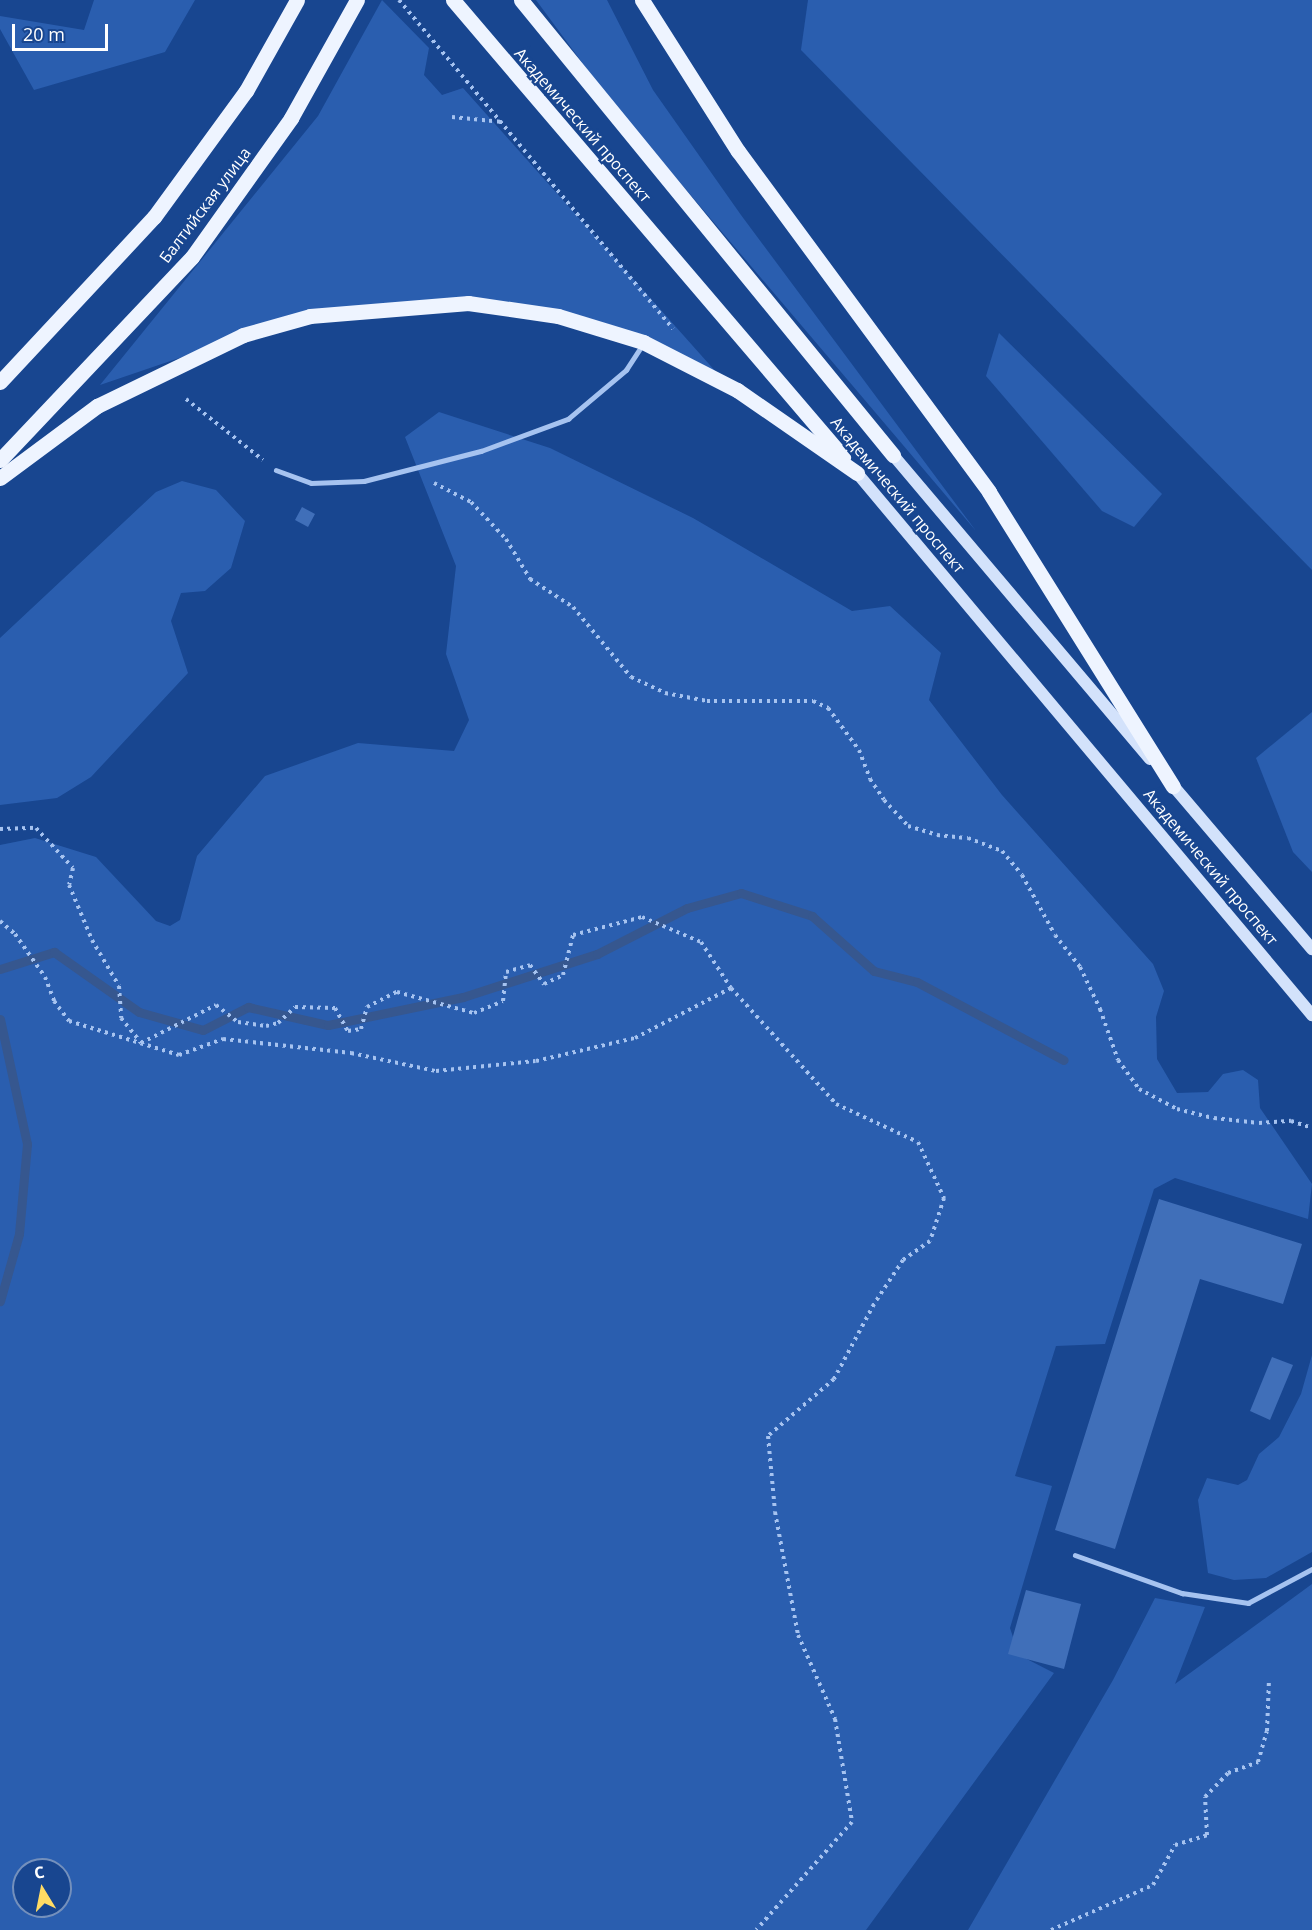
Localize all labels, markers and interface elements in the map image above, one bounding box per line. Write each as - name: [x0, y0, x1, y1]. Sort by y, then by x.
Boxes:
- scale bar: [15, 12, 111, 50]
- text: 20 m: [23, 22, 65, 46]
- street label: Академический проспект: [511, 44, 655, 206]
- street label: Балтийская улица: [155, 143, 255, 267]
- street label: Академический проспект: [827, 413, 969, 577]
- street label: Академический проспект: [1140, 785, 1282, 949]
- north arrow: [12, 1858, 72, 1918]
- text: С: [32, 1861, 46, 1884]

